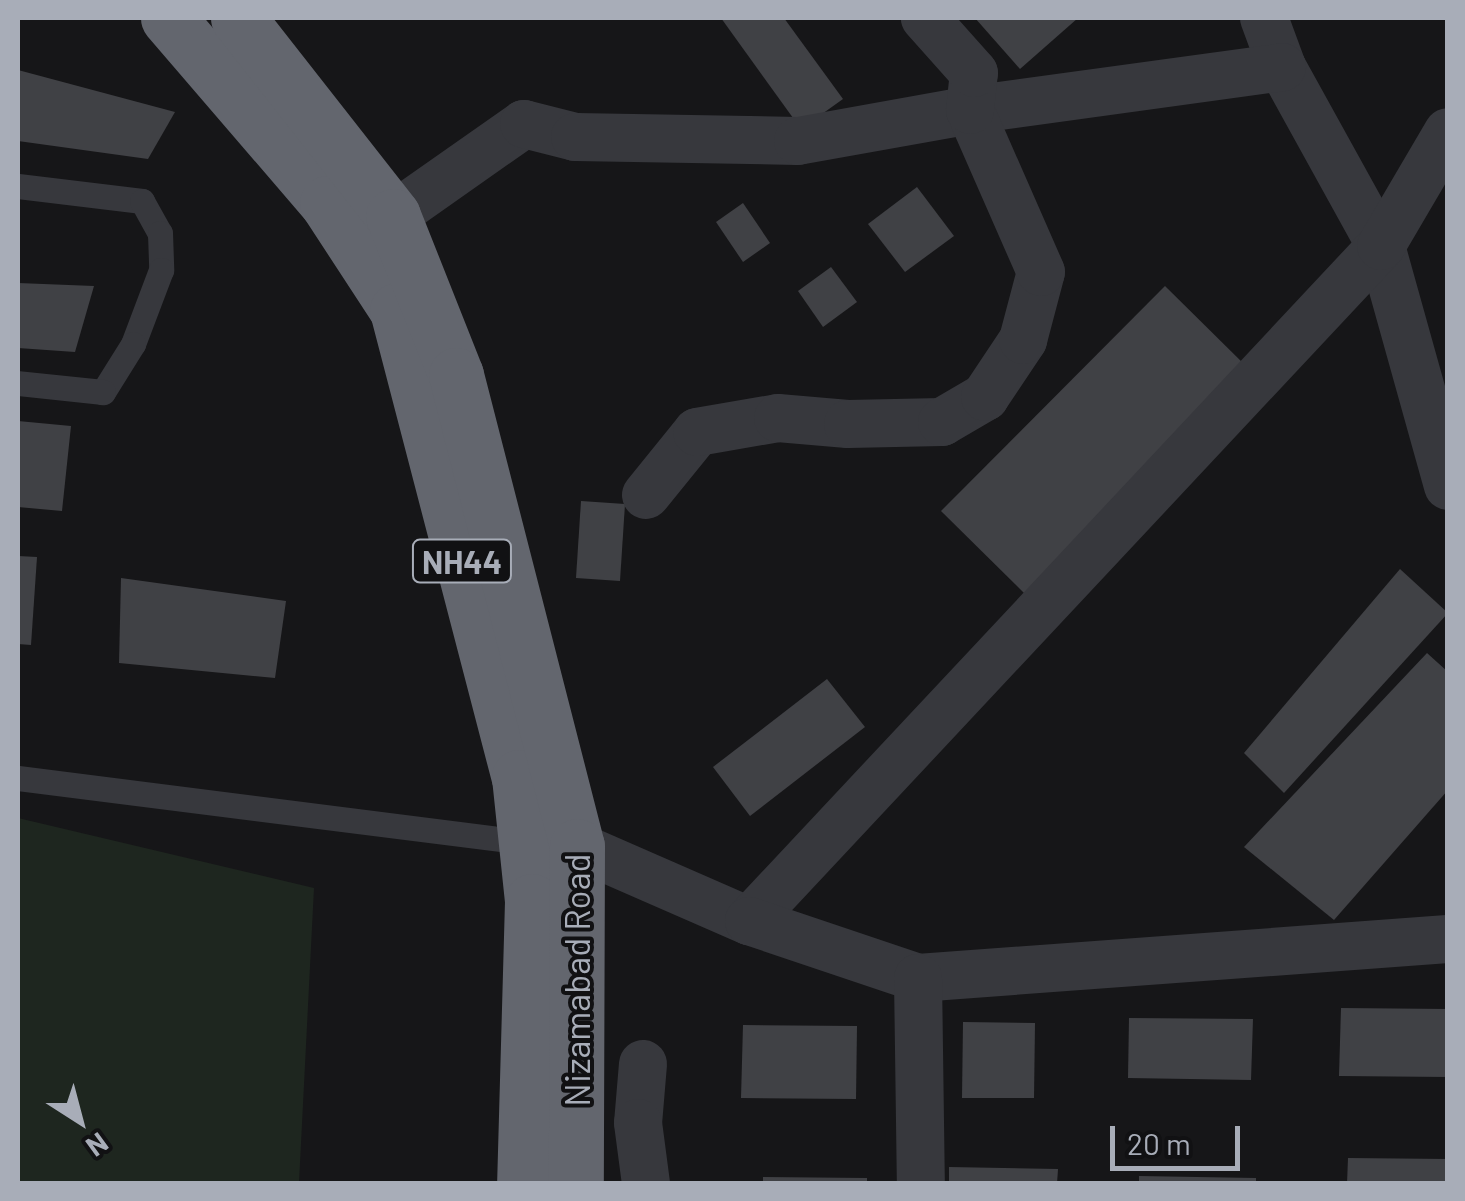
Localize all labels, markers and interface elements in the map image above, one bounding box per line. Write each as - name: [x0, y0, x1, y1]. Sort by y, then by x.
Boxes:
- road number: NH44: [410, 534, 514, 588]
- street label: Nizamabad Road: [555, 853, 597, 1107]
- north arrow: [30, 1071, 130, 1171]
- scale bar: [1115, 1106, 1245, 1168]
- text: 20 m: [1127, 1125, 1191, 1161]
- text: N: [80, 1126, 115, 1164]

